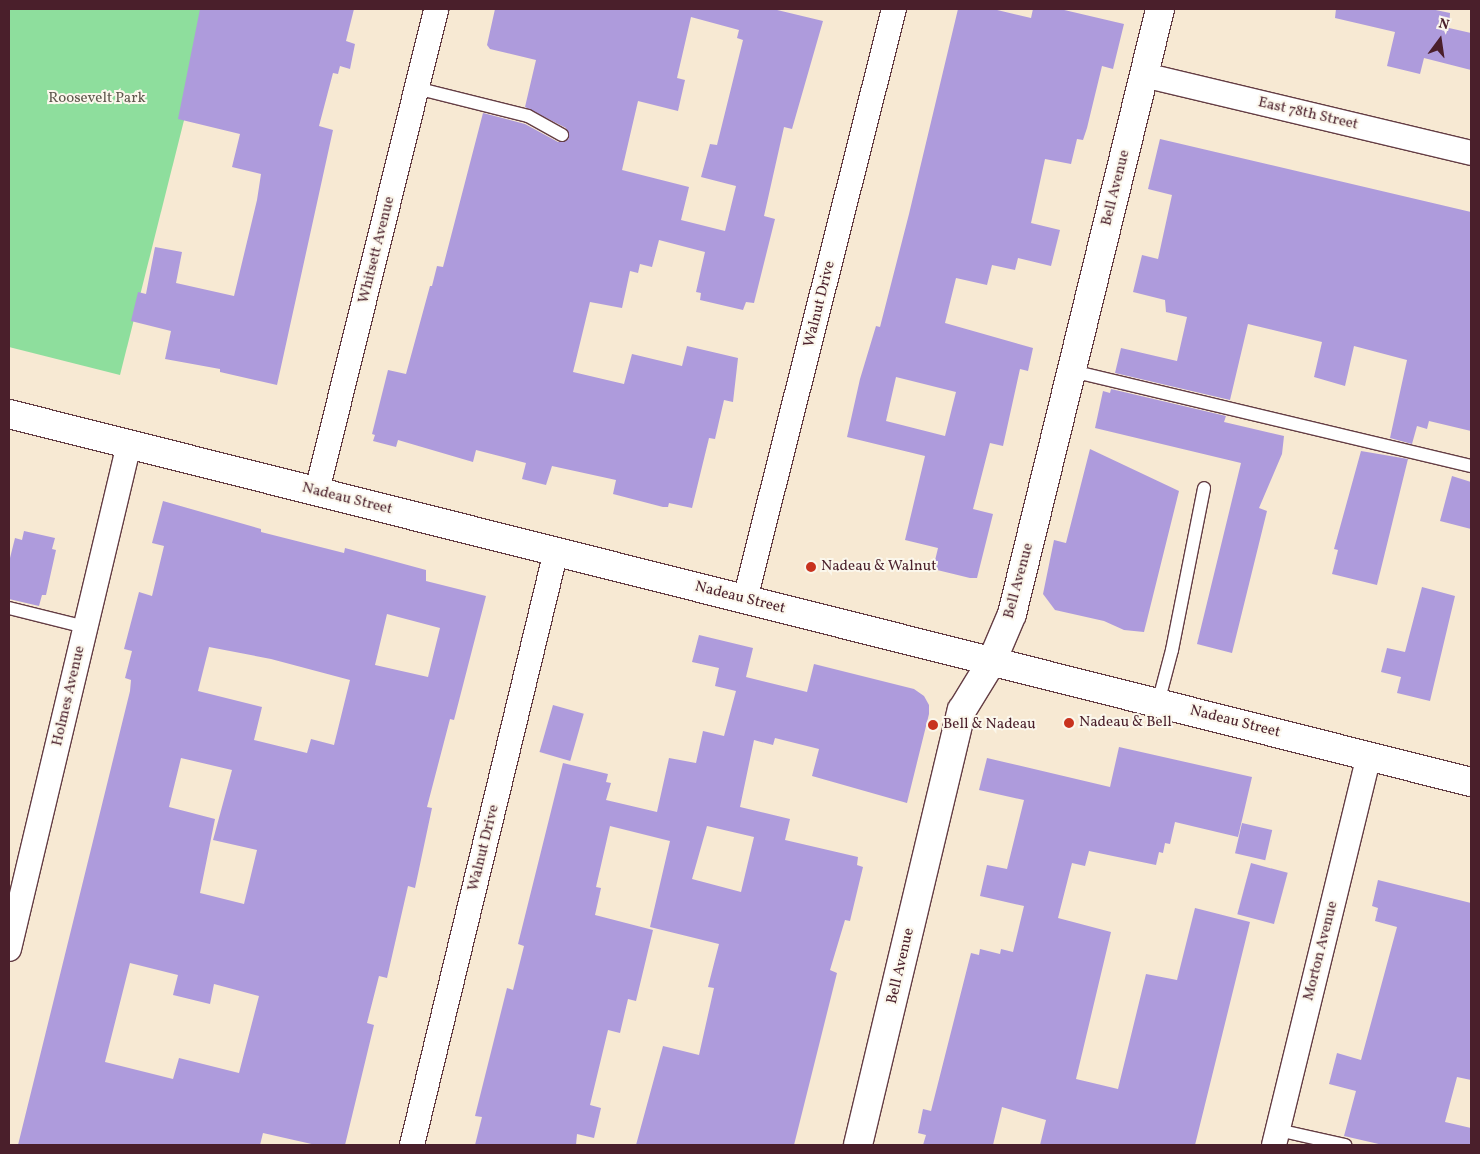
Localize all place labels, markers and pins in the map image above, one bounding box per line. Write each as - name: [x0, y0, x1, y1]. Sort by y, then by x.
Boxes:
- place label: Nadeau & Walnut: [821, 558, 937, 576]
- marker: Nadeau & Walnut: [805, 561, 817, 573]
- place label: Nadeau & Bell: [1079, 714, 1172, 732]
- place label: Bell & Nadeau: [943, 716, 1036, 734]
- marker: Nadeau & Bell: [1063, 717, 1075, 729]
- marker: Bell & Nadeau: [927, 719, 939, 731]

